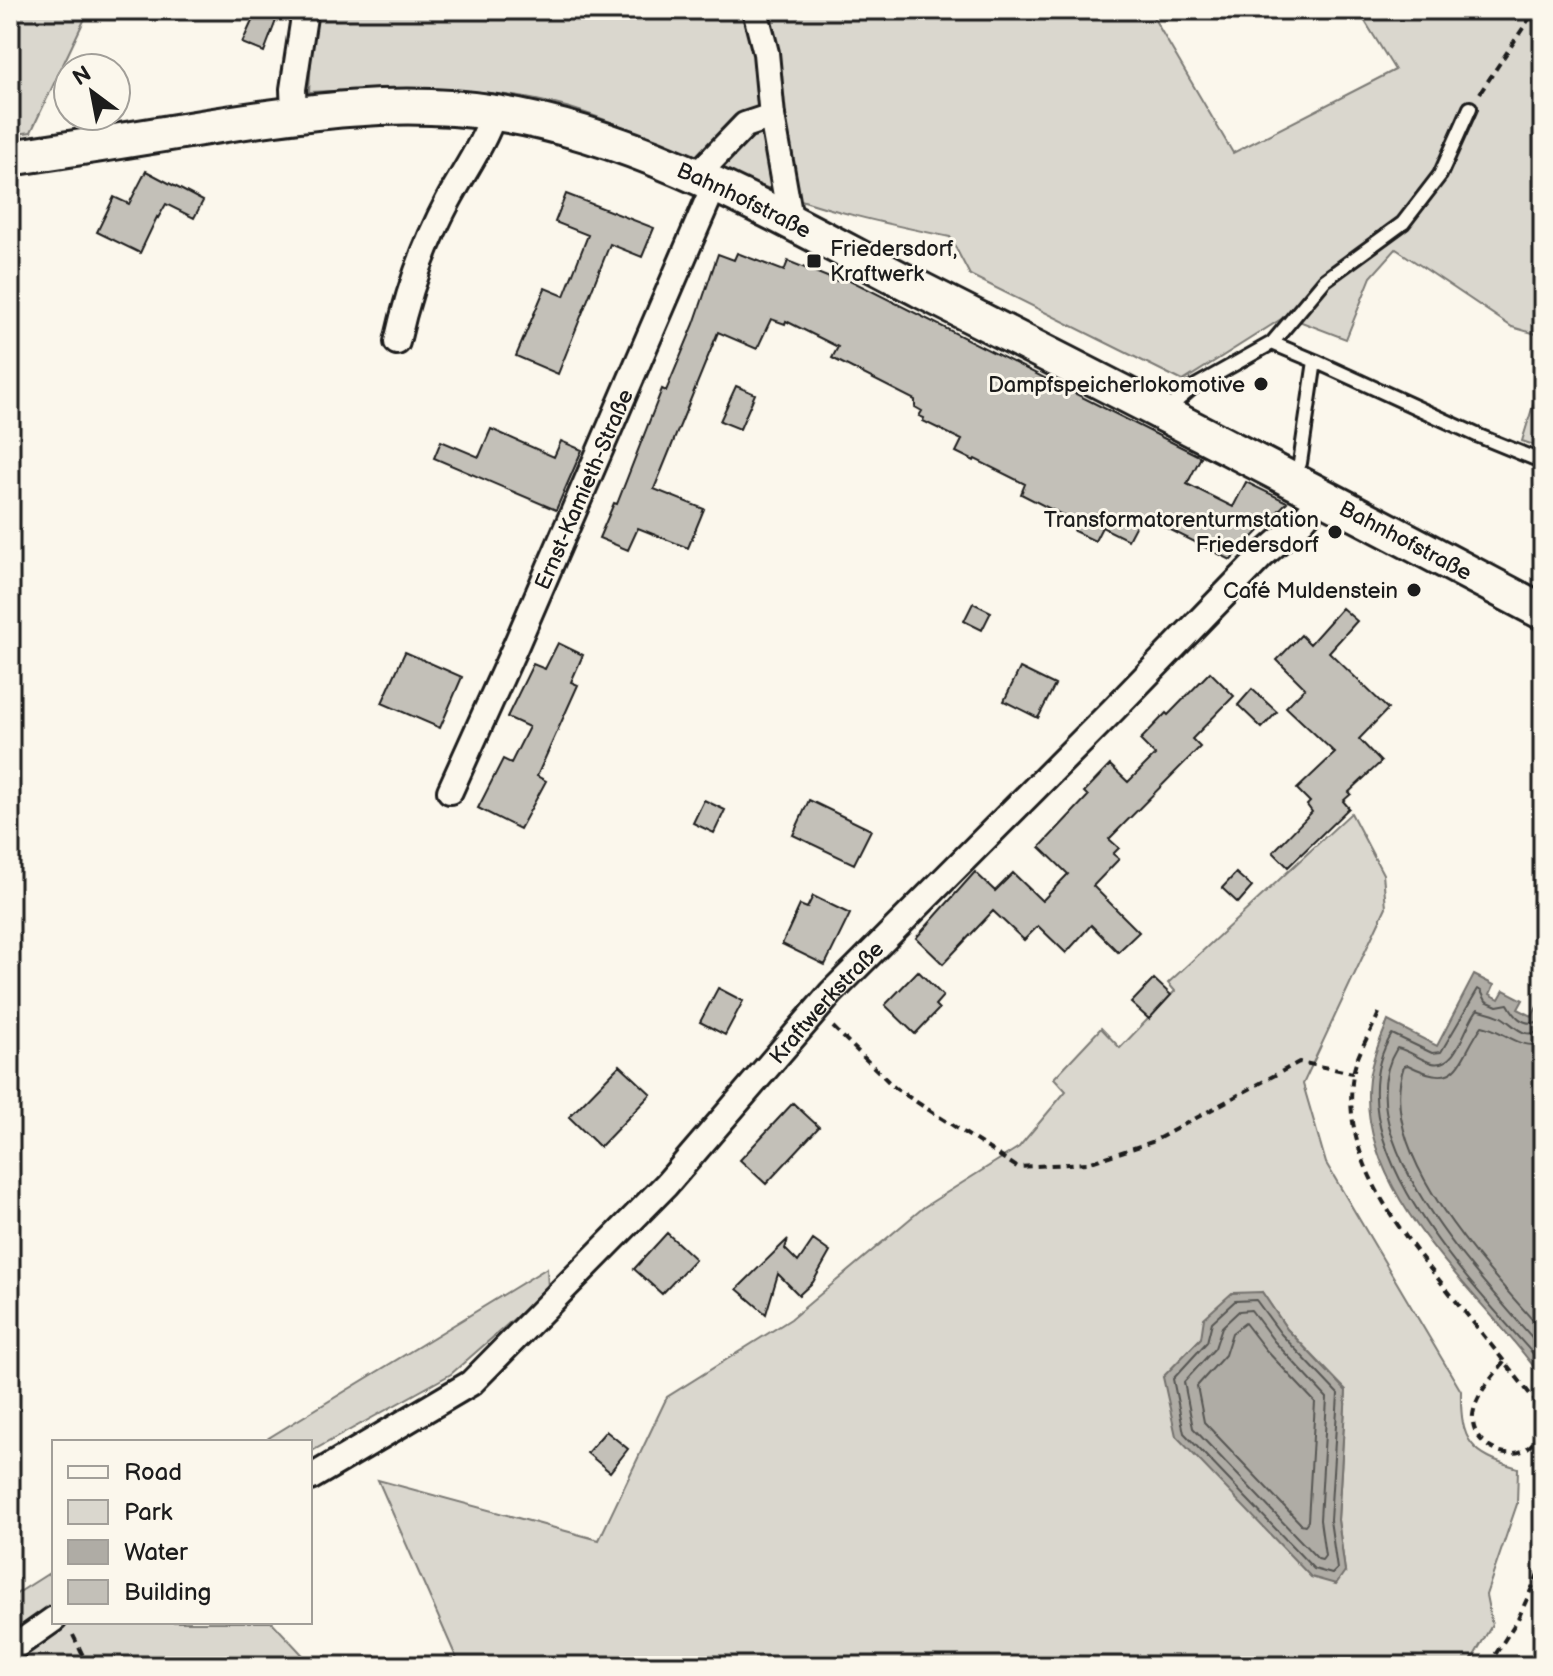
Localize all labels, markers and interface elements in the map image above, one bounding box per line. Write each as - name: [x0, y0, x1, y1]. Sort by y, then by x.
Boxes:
- north arrow: [52, 52, 132, 132]
- text: N: [68, 60, 96, 92]
- street label: Bahnhofstraße: [672, 157, 815, 245]
- place label: Friedersdorf, Kraftwerk: [830, 236, 957, 288]
- marker: Friedersdorf, Kraftwerk: [805, 252, 823, 270]
- place label: Dampfspeicherlokomotive: [988, 372, 1245, 399]
- marker: Dampfspeicherlokomotive: [1252, 375, 1270, 393]
- street label: Ernst-Kamieth-Straße: [529, 385, 640, 594]
- street label: Bahnhofstraße: [1334, 495, 1476, 587]
- place label: Transformatorenturmstation Friedersdorf: [1044, 507, 1319, 559]
- marker: Transformatorenturmstation Friedersdorf: [1326, 523, 1344, 541]
- place label: Café Muldenstein: [1223, 578, 1398, 605]
- marker: Café Muldenstein: [1405, 581, 1423, 599]
- street label: Kraftwerkstraße: [764, 936, 890, 1070]
- legend: [52, 1440, 312, 1624]
- text: Road: [124, 1458, 182, 1487]
- text: Park: [124, 1498, 172, 1527]
- text: Water: [124, 1538, 188, 1567]
- text: Building: [124, 1578, 211, 1607]

